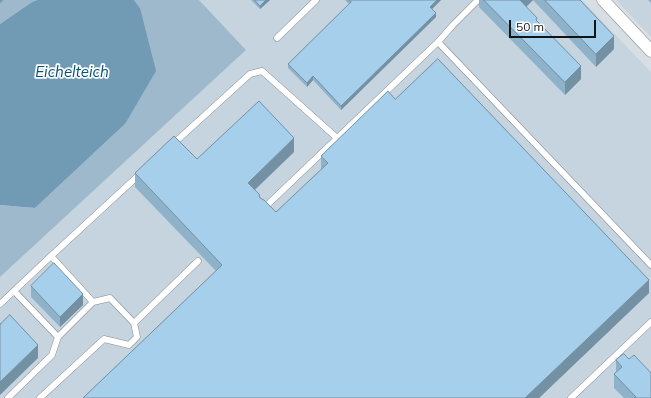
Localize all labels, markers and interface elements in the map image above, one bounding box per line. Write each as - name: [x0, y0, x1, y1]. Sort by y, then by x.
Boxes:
- scale bar: [511, 12, 598, 38]
- text: 50 m: [516, 19, 544, 34]
- water label: Eichelteich: [35, 63, 109, 81]

